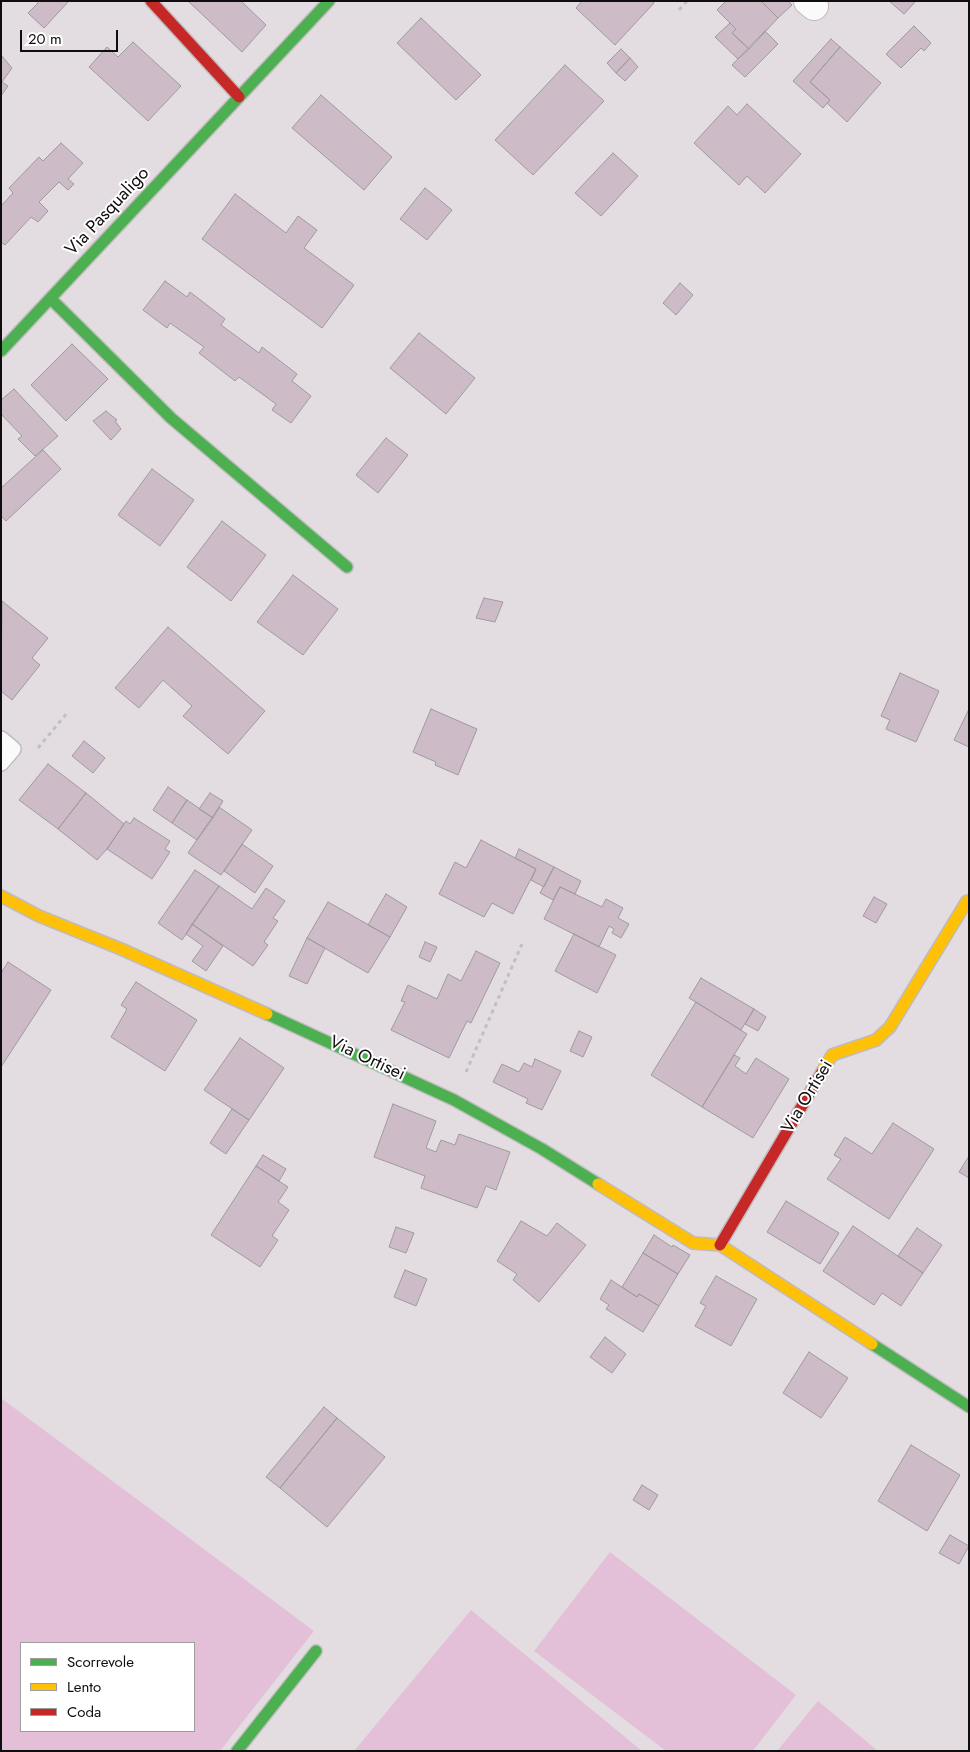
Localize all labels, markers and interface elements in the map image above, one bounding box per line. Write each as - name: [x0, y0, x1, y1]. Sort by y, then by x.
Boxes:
- scale bar: [22, 20, 120, 52]
- text: 20 m: [28, 28, 62, 50]
- street label: Via Pasqualigo: [62, 163, 154, 261]
- street label: Via Ortisei: [326, 1032, 408, 1086]
- street label: Via Ortisei: [778, 1057, 838, 1137]
- legend: [20, 1642, 195, 1732]
- text: Scorrevole: [67, 1651, 134, 1673]
- text: Lento: [67, 1676, 101, 1698]
- text: Coda: [67, 1701, 101, 1723]

